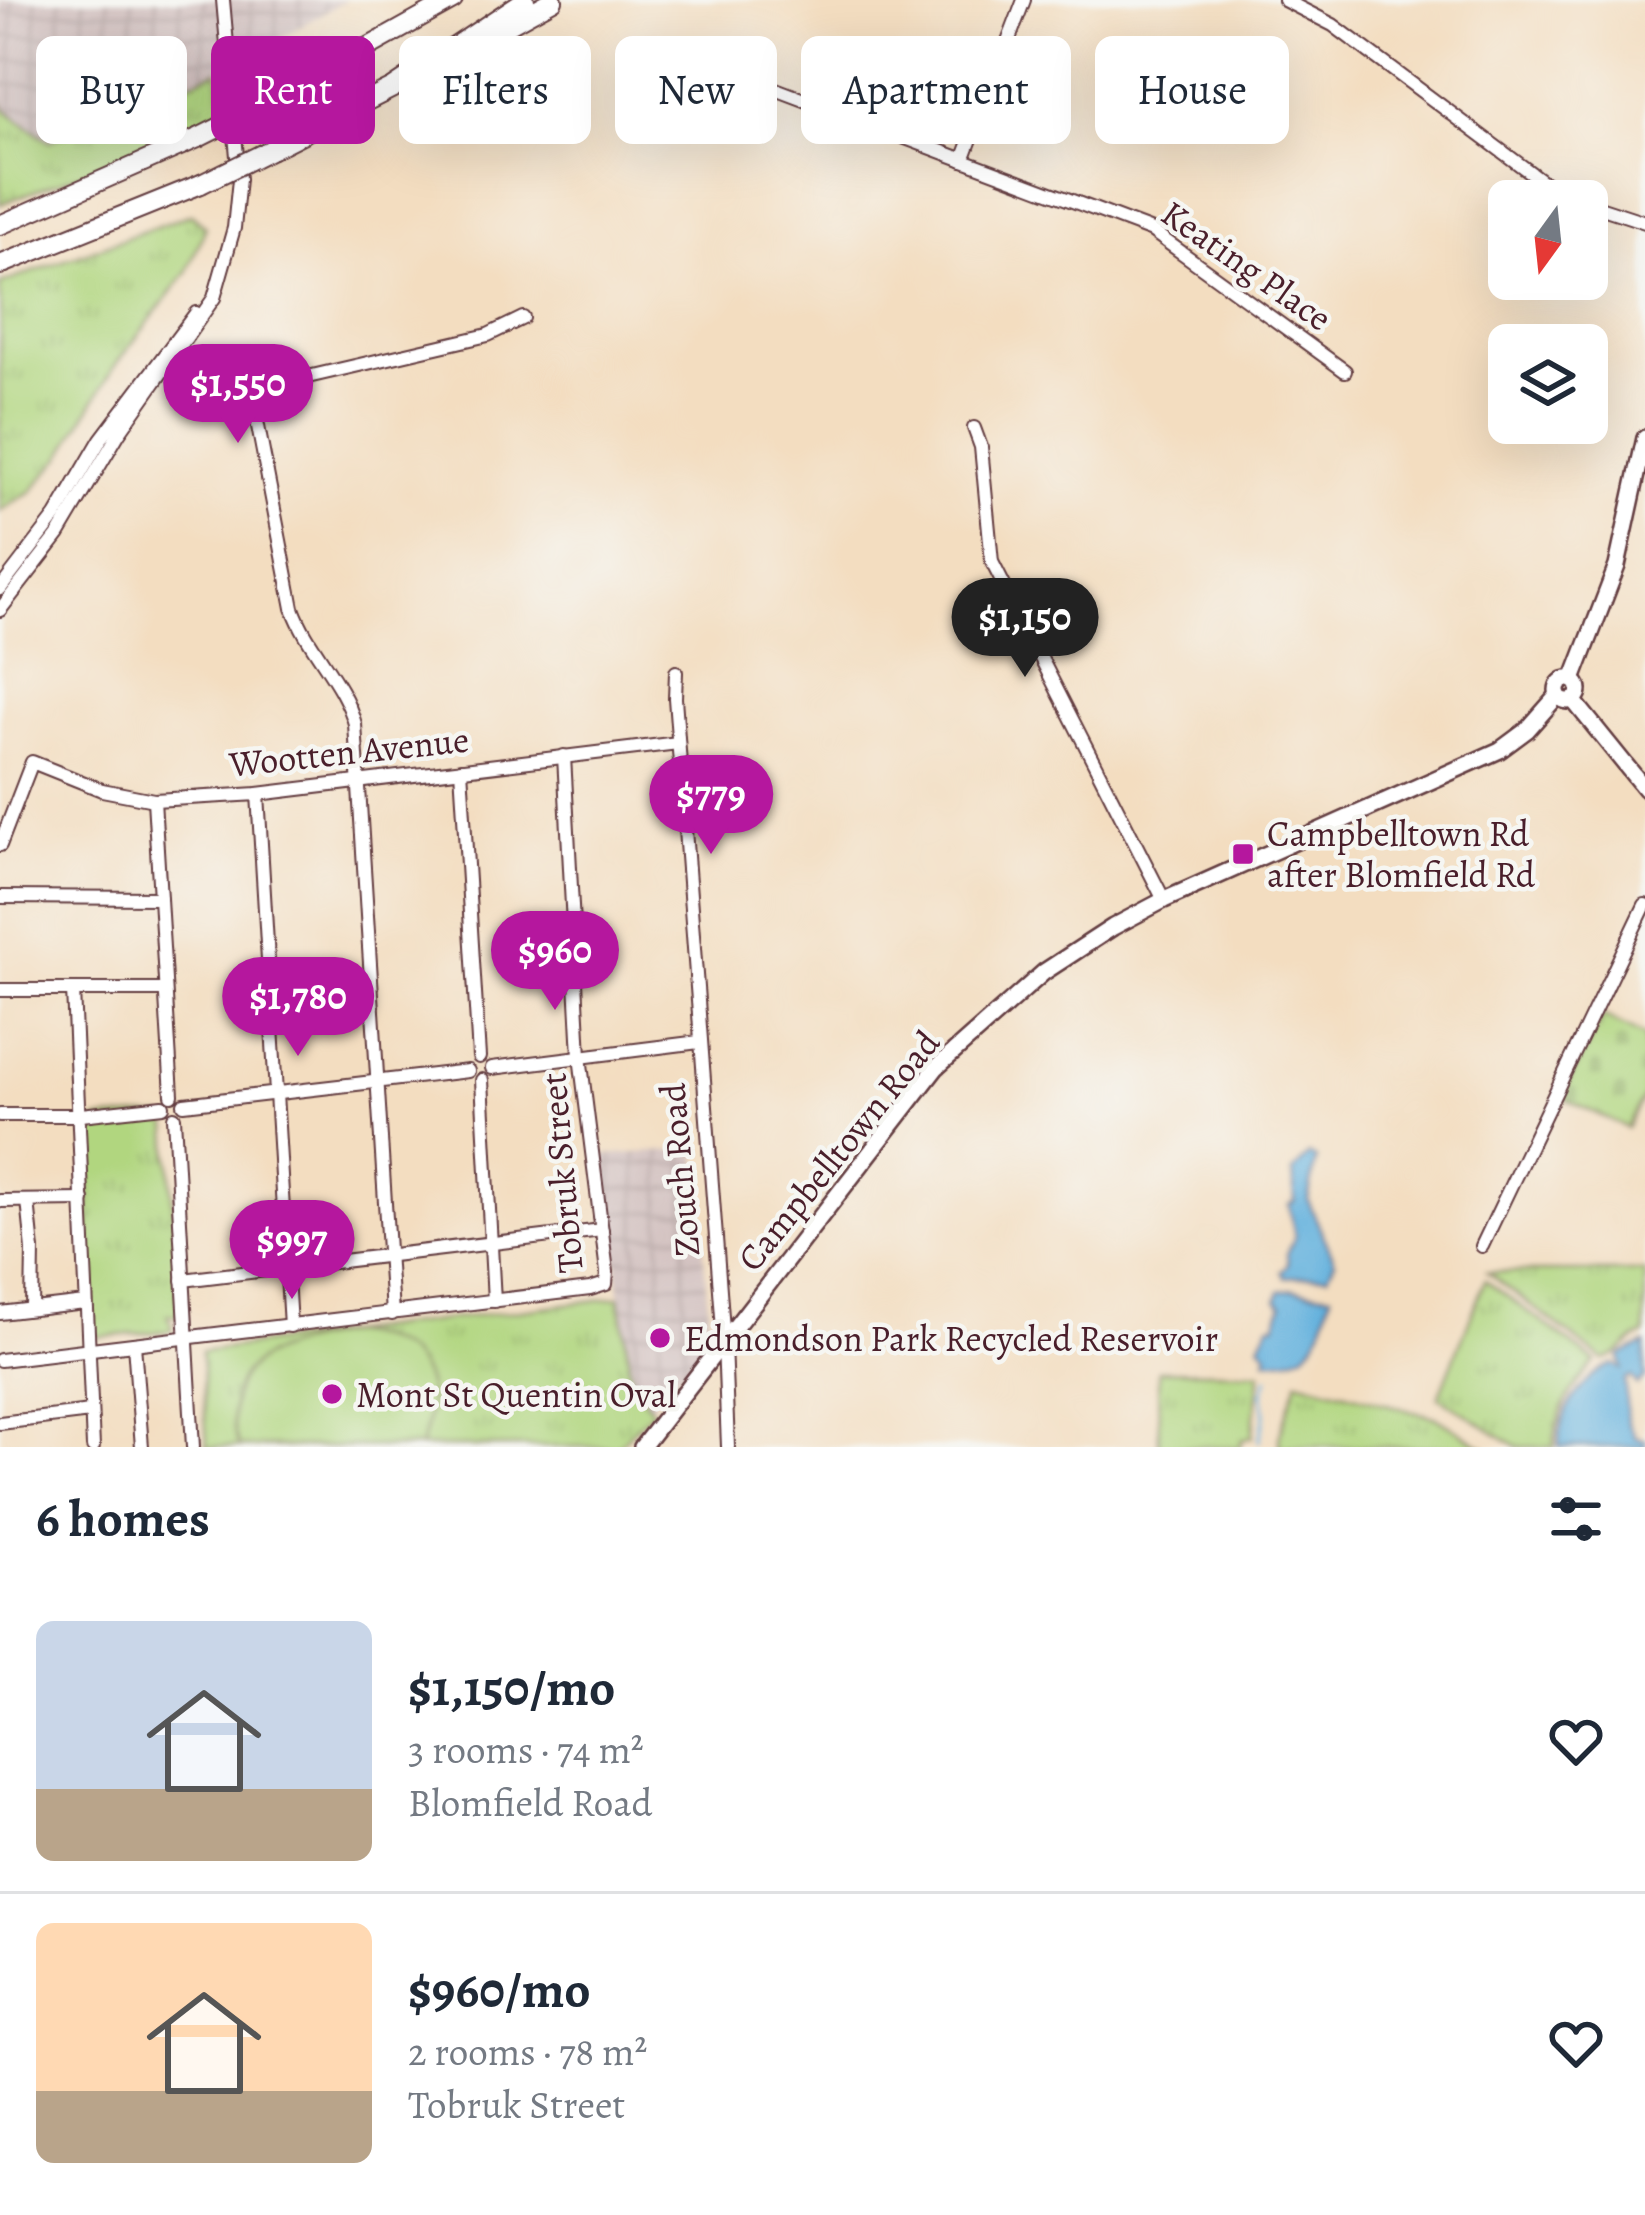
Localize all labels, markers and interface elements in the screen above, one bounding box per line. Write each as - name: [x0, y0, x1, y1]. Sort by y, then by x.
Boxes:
- chip: Buy: [36, 36, 187, 144]
- chip: Rent: [211, 36, 375, 144]
- chip: Filters: [399, 36, 591, 144]
- chip: New: [615, 36, 777, 144]
- chip: Apartment: [801, 36, 1071, 144]
- chip: House: [1095, 36, 1289, 144]
- north arrow: [1488, 180, 1608, 300]
- map controls: [1488, 180, 1608, 444]
- street label: Keating Place: [1152, 189, 1342, 342]
- button: layers: [1488, 324, 1608, 444]
- pin: $1,550: [140, 344, 336, 446]
- text: $1,550: [190, 356, 286, 409]
- pin: $1,150: [927, 578, 1123, 680]
- text: $1,150: [979, 590, 1071, 643]
- street label: Wootten Avenue: [226, 715, 471, 789]
- pin: $779: [640, 755, 782, 857]
- text: $779: [676, 767, 746, 820]
- place label: Campbelltown Rd after Blomfield Rd: [1267, 809, 1536, 899]
- marker: Campbelltown Rd after Blomfield Rd: [1230, 841, 1256, 867]
- pin: $960: [484, 911, 626, 1013]
- text: $960: [518, 923, 592, 976]
- pin: $1,780: [200, 957, 396, 1059]
- text: $1,780: [249, 969, 347, 1022]
- street label: Campbelltown Road: [726, 1019, 951, 1281]
- street label: Tobruk Street: [528, 1071, 595, 1275]
- street label: Zouch Road: [647, 1081, 711, 1259]
- pin: $997: [221, 1200, 363, 1302]
- text: $997: [257, 1212, 327, 1265]
- place label: Edmondson Park Recycled Reservoir: [684, 1314, 1218, 1363]
- marker: Edmondson Park Recycled Reservoir: [647, 1325, 673, 1351]
- place label: Mont St Quentin Oval: [356, 1370, 676, 1419]
- marker: Mont St Quentin Oval: [319, 1381, 345, 1407]
- text: 6 homes: [36, 1484, 210, 1554]
- icon: filters: [1543, 1486, 1609, 1552]
- text: $1,150/mo: [408, 1653, 615, 1723]
- icon: home: [132, 1669, 276, 1813]
- icon: heart: [1543, 1708, 1609, 1774]
- text: 3 rooms · 74 m²: [408, 1723, 644, 1776]
- text: Blomfield Road: [408, 1776, 652, 1829]
- text: $960/mo: [408, 1955, 591, 2025]
- icon: home: [132, 1971, 276, 2115]
- icon: heart: [1543, 2010, 1609, 2076]
- text: 2 rooms · 78 m²: [408, 2025, 647, 2078]
- text: Tobruk Street: [408, 2078, 625, 2131]

